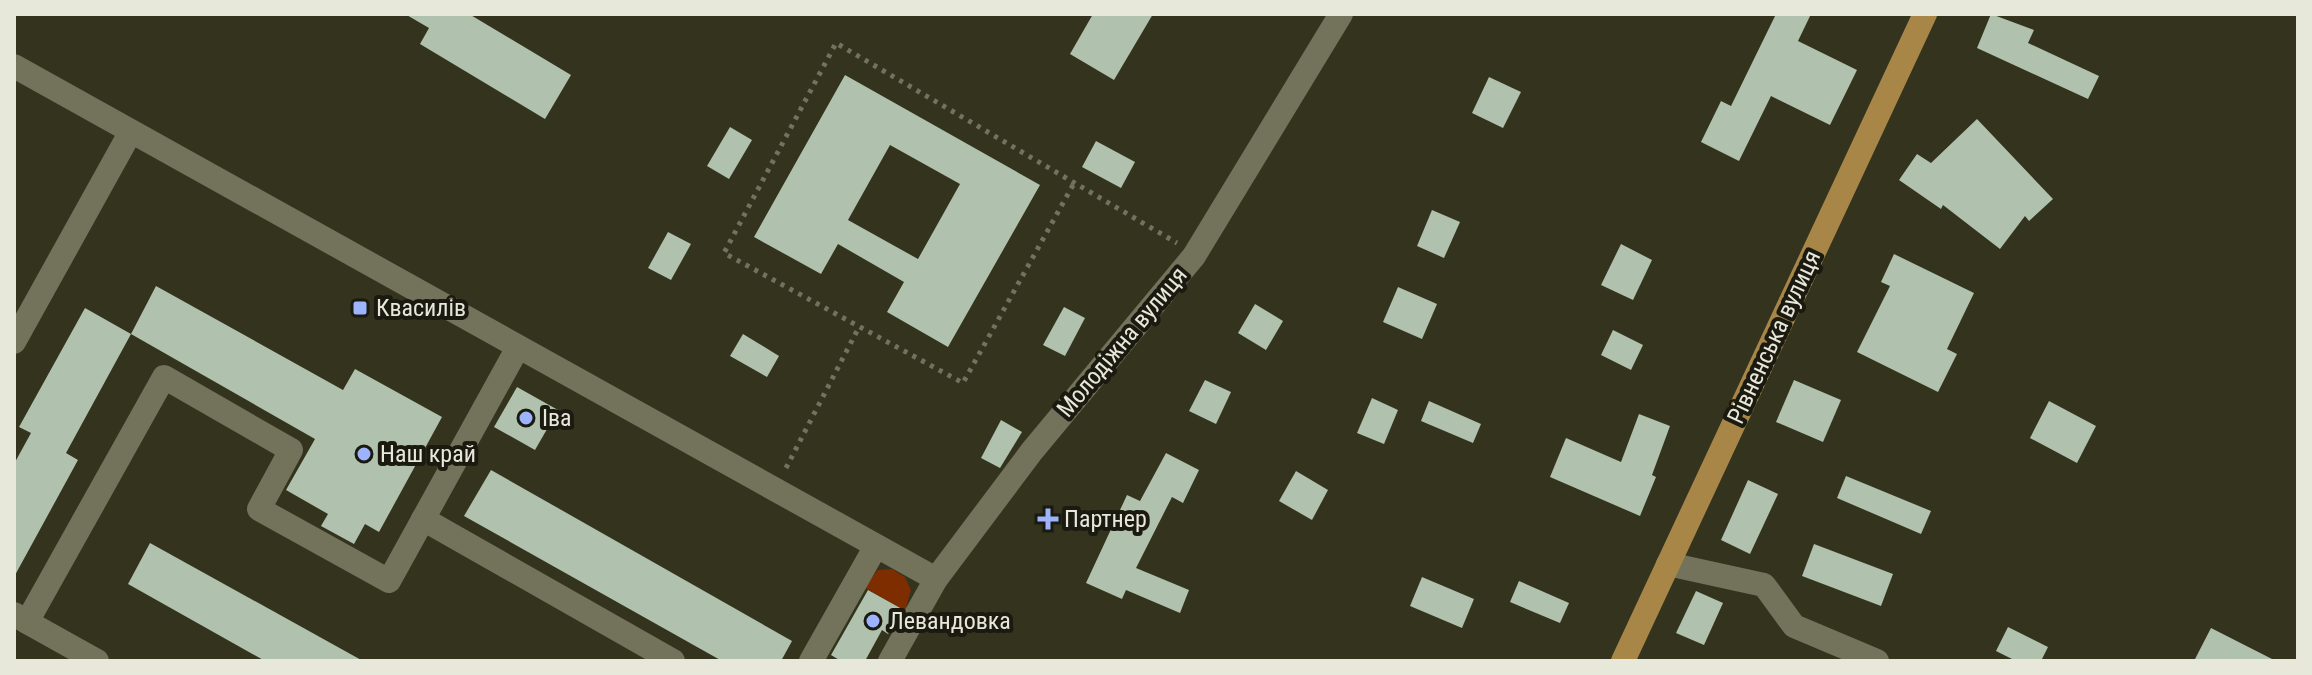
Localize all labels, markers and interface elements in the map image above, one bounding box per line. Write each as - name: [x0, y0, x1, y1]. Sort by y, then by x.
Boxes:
- street label: Рівненська вулиця: [1722, 246, 1826, 428]
- street label: Молодіжна вулиця: [1051, 261, 1193, 423]
- place label: Квасилів: [376, 294, 466, 322]
- marker: Квасилів: [351, 299, 369, 317]
- place label: Іва: [542, 404, 572, 432]
- marker: Іва: [517, 409, 535, 427]
- place label: Наш край: [380, 440, 476, 468]
- marker: Наш край: [355, 445, 373, 463]
- place label: Партнер: [1064, 505, 1147, 533]
- marker: Партнер: [1039, 510, 1057, 528]
- place label: Левандовка: [889, 607, 1011, 635]
- marker: Левандовка: [864, 612, 882, 630]

